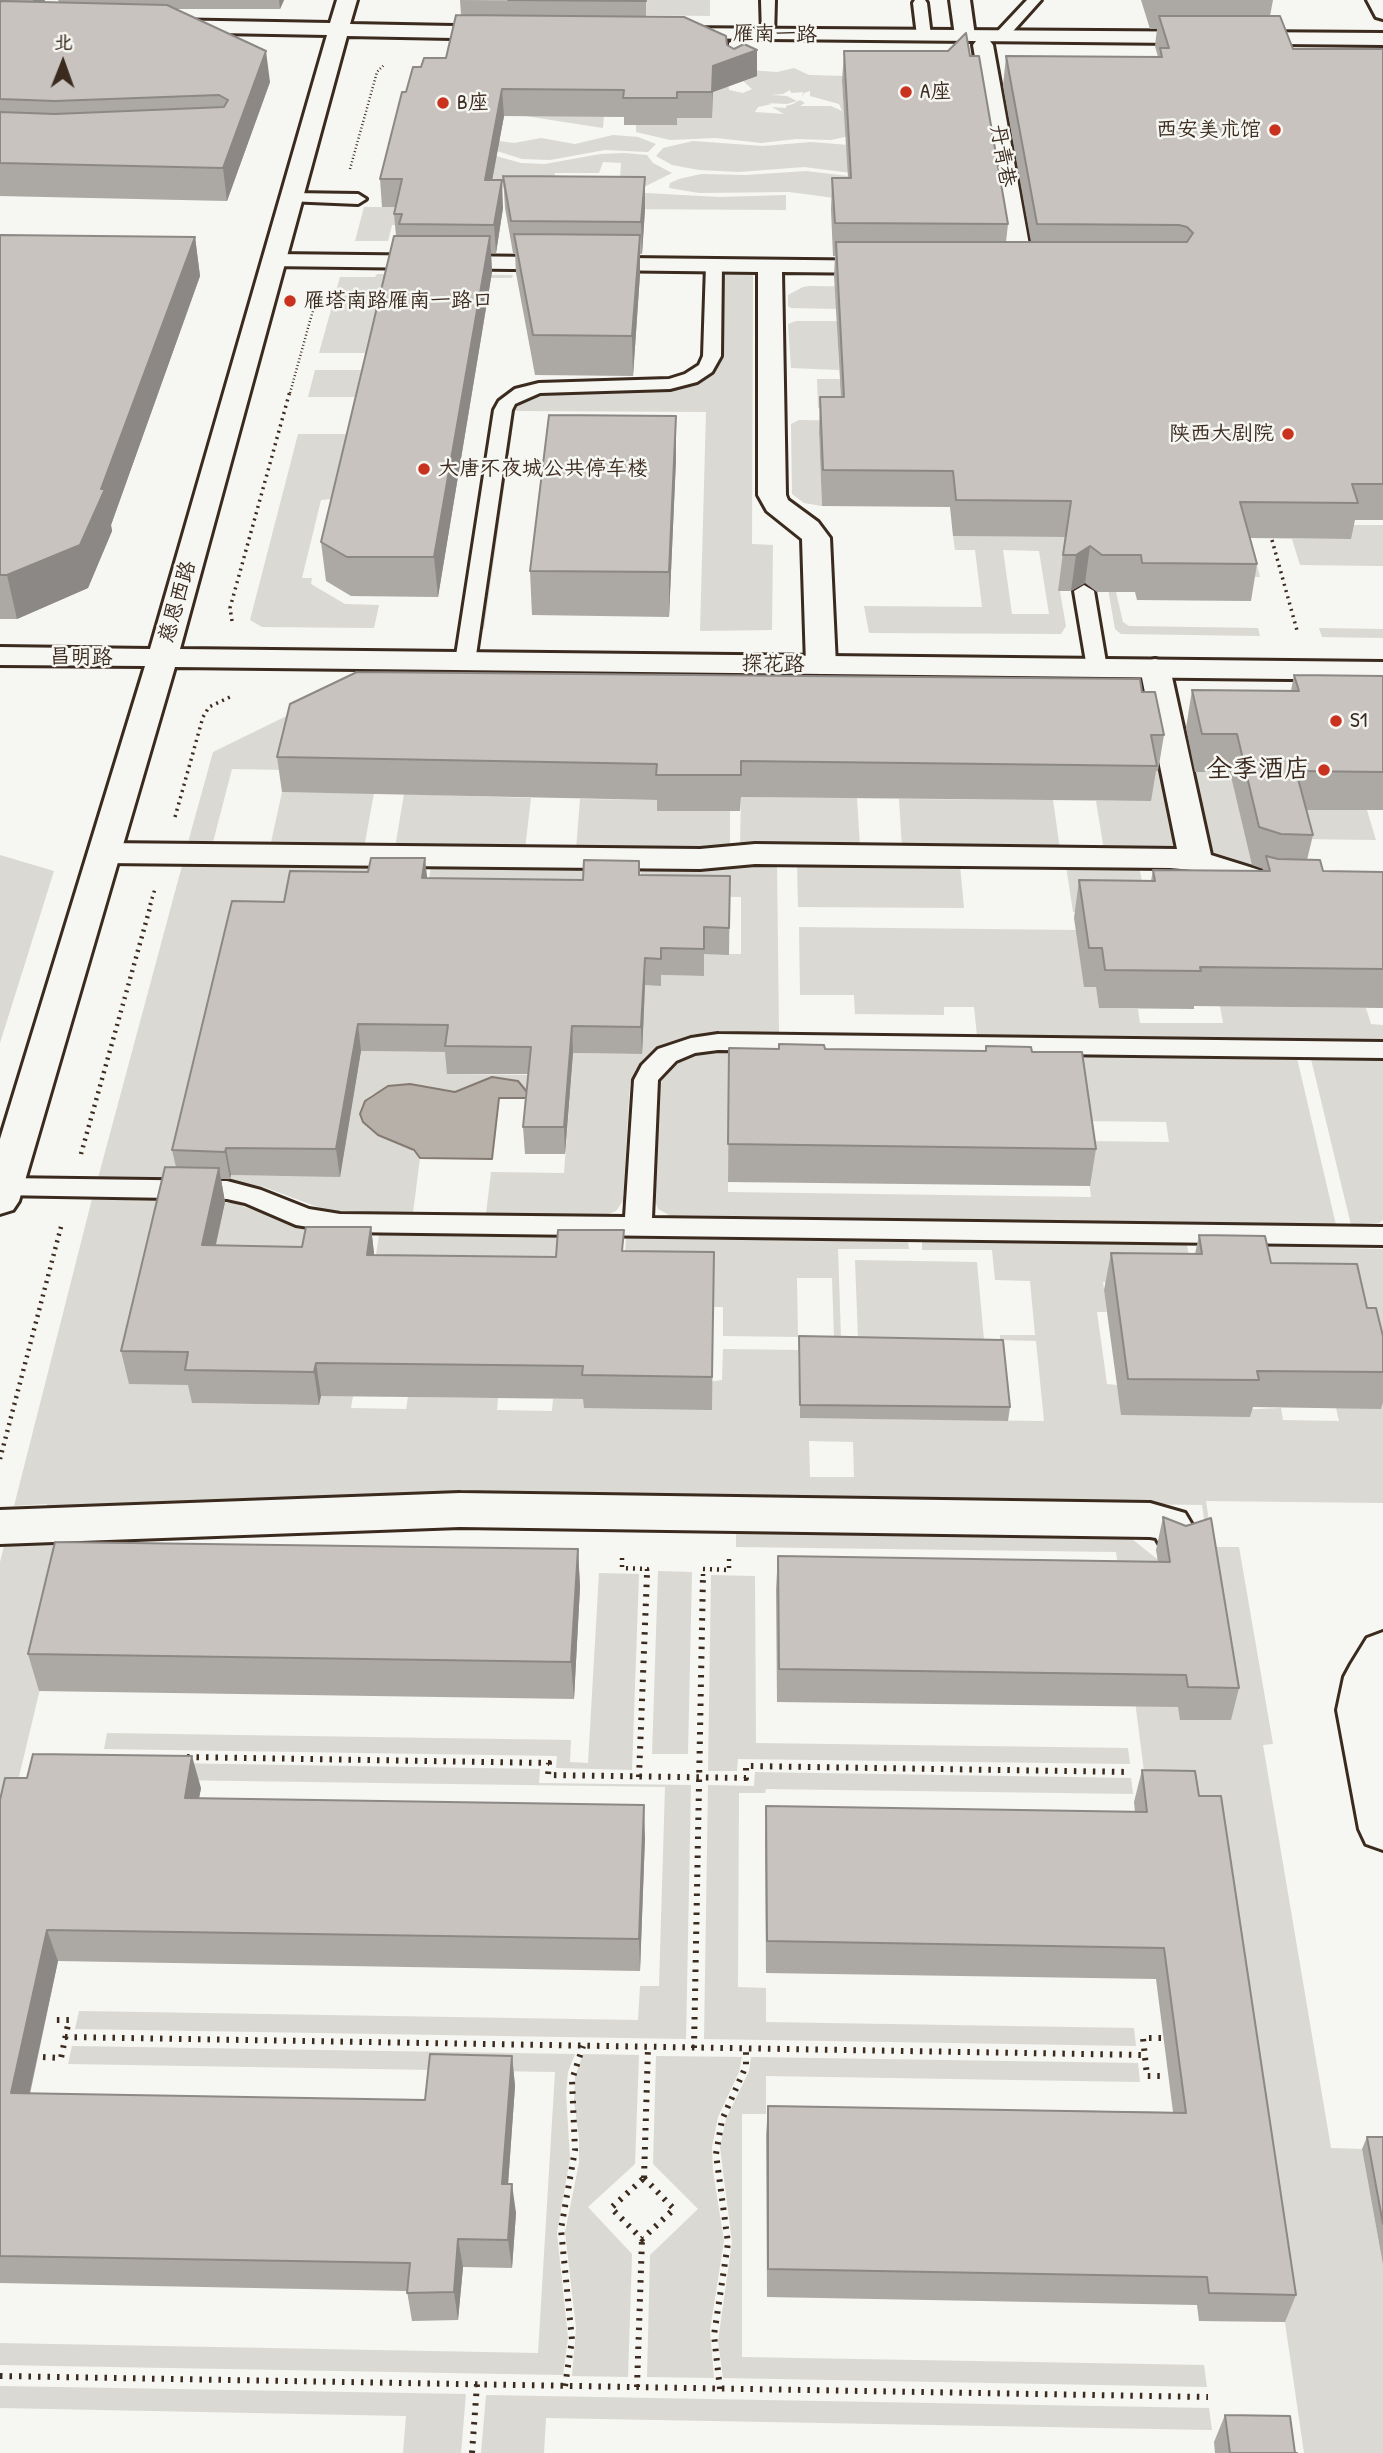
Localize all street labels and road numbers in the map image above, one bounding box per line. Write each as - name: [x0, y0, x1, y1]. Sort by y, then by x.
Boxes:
- street label: 雁南一路: [733, 22, 817, 48]
- street label: 丹青巷: [984, 123, 1020, 189]
- street label: 慈恩西路: [154, 558, 202, 646]
- street label: 昌明路: [49, 645, 113, 671]
- street label: 探花路: [741, 652, 805, 678]

